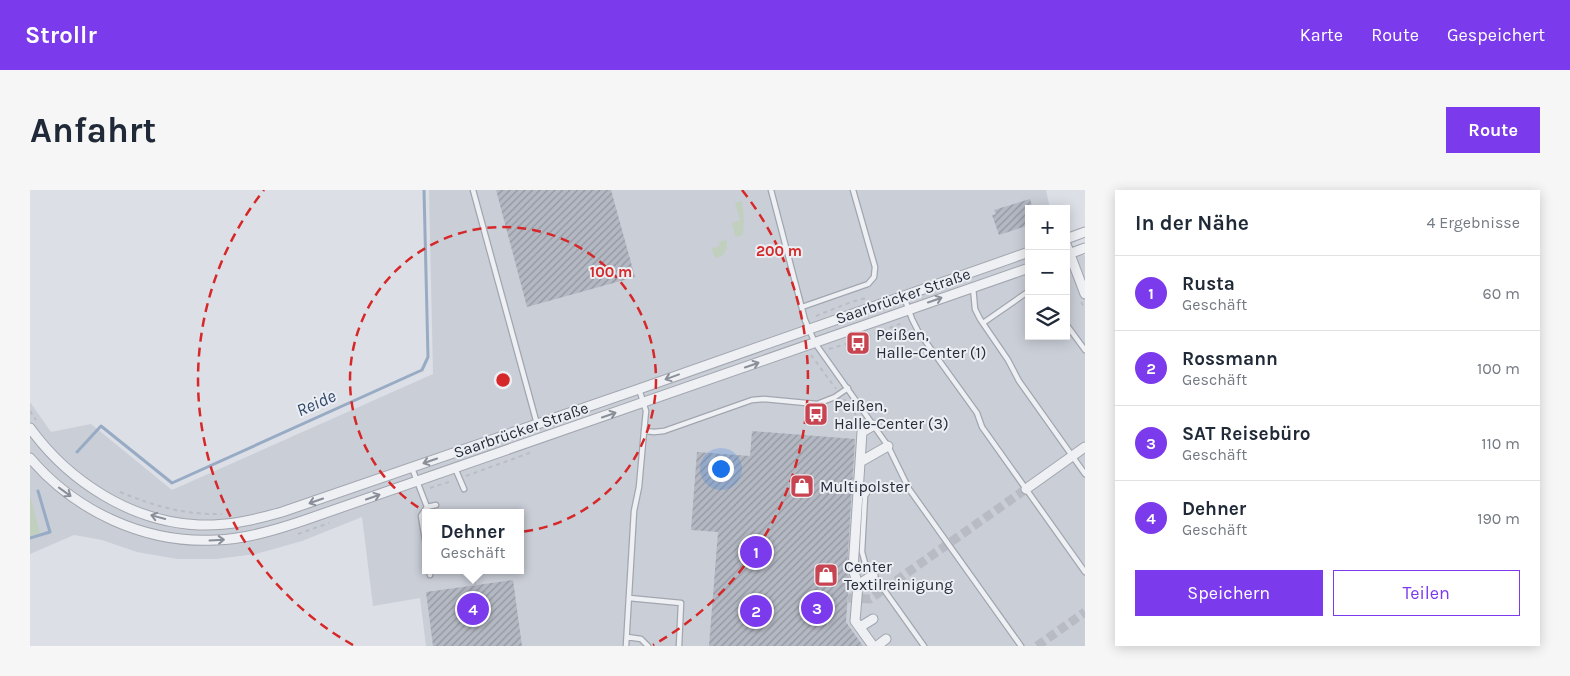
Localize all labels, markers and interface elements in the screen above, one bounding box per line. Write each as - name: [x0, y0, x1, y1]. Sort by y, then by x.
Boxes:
- text: Strollr: [25, 21, 97, 49]
- text: Karte: [1300, 24, 1343, 46]
- text: Route: [1371, 24, 1419, 46]
- text: Gespeichert: [1447, 24, 1545, 46]
- button: Route: [1446, 107, 1540, 153]
- text: Anfahrt: [30, 110, 156, 151]
- map controls: [1025, 205, 1070, 340]
- button: +: [1025, 205, 1070, 250]
- text: In der Nähe: [1135, 211, 1249, 235]
- text: 4 Ergebnisse: [1427, 213, 1520, 232]
- text: 200 m: [756, 242, 802, 260]
- button: −: [1025, 250, 1070, 295]
- text: 100 m: [590, 263, 632, 281]
- street label: Saarbrücker Straße: [833, 264, 973, 328]
- text: Rusta: [1182, 273, 1235, 295]
- text: 1: [1148, 284, 1154, 303]
- text: 60 m: [1483, 284, 1520, 303]
- one-way arrow: [927, 295, 943, 305]
- button: layers: [1025, 295, 1070, 340]
- text: Geschäft: [1182, 295, 1247, 314]
- place label: Peißen, Halle-Center (1): [876, 325, 986, 362]
- bus stop icon: Peißen, Halle-Center (1): [845, 330, 871, 356]
- text: Rossmann: [1182, 348, 1278, 370]
- one-way arrow: [744, 359, 760, 369]
- text: 2: [1146, 359, 1156, 378]
- text: 100 m: [1477, 359, 1520, 378]
- text: Geschäft: [1182, 370, 1247, 389]
- centre of rings: [494, 371, 512, 389]
- one-way arrow: [665, 373, 681, 382]
- water label: Reide: [293, 385, 339, 421]
- place label: Peißen, Halle-Center (3): [834, 396, 949, 433]
- street label: Saarbrücker Straße: [451, 398, 591, 462]
- bus stop icon: Peißen, Halle-Center (3): [803, 401, 829, 427]
- one-way arrow: [601, 410, 616, 419]
- text: SAT Reisebüro: [1182, 423, 1310, 445]
- text: 3: [1146, 434, 1156, 453]
- text: 110 m: [1481, 434, 1520, 453]
- text: Geschäft: [1182, 445, 1247, 464]
- your location: [708, 456, 734, 482]
- one-way arrow: [423, 457, 438, 466]
- shop icon: Multipolster: [789, 473, 815, 499]
- place label: Multipolster: [820, 477, 910, 496]
- one-way arrow: [58, 486, 71, 497]
- one-way arrow: [365, 491, 381, 501]
- one-way arrow: [308, 496, 324, 506]
- text: Dehner: [1182, 498, 1246, 520]
- popup: [422, 509, 524, 574]
- text: 4: [1146, 509, 1156, 528]
- text: 190 m: [1477, 509, 1520, 528]
- one-way arrow: [150, 512, 166, 521]
- text: Geschäft: [1182, 520, 1247, 539]
- text: Dehner: [440, 521, 505, 543]
- pin: 1: [740, 533, 772, 571]
- one-way arrow: [208, 535, 224, 544]
- text: Geschäft: [440, 543, 506, 562]
- place label: Center Textilreinigung: [844, 557, 953, 594]
- shop icon: Center Textilreinigung: [813, 562, 839, 588]
- button: Speichern: [1135, 570, 1323, 616]
- button: Teilen: [1333, 570, 1520, 616]
- pin: 3: [801, 589, 833, 627]
- pin: 4: [457, 590, 489, 628]
- pin: 2: [740, 592, 772, 630]

